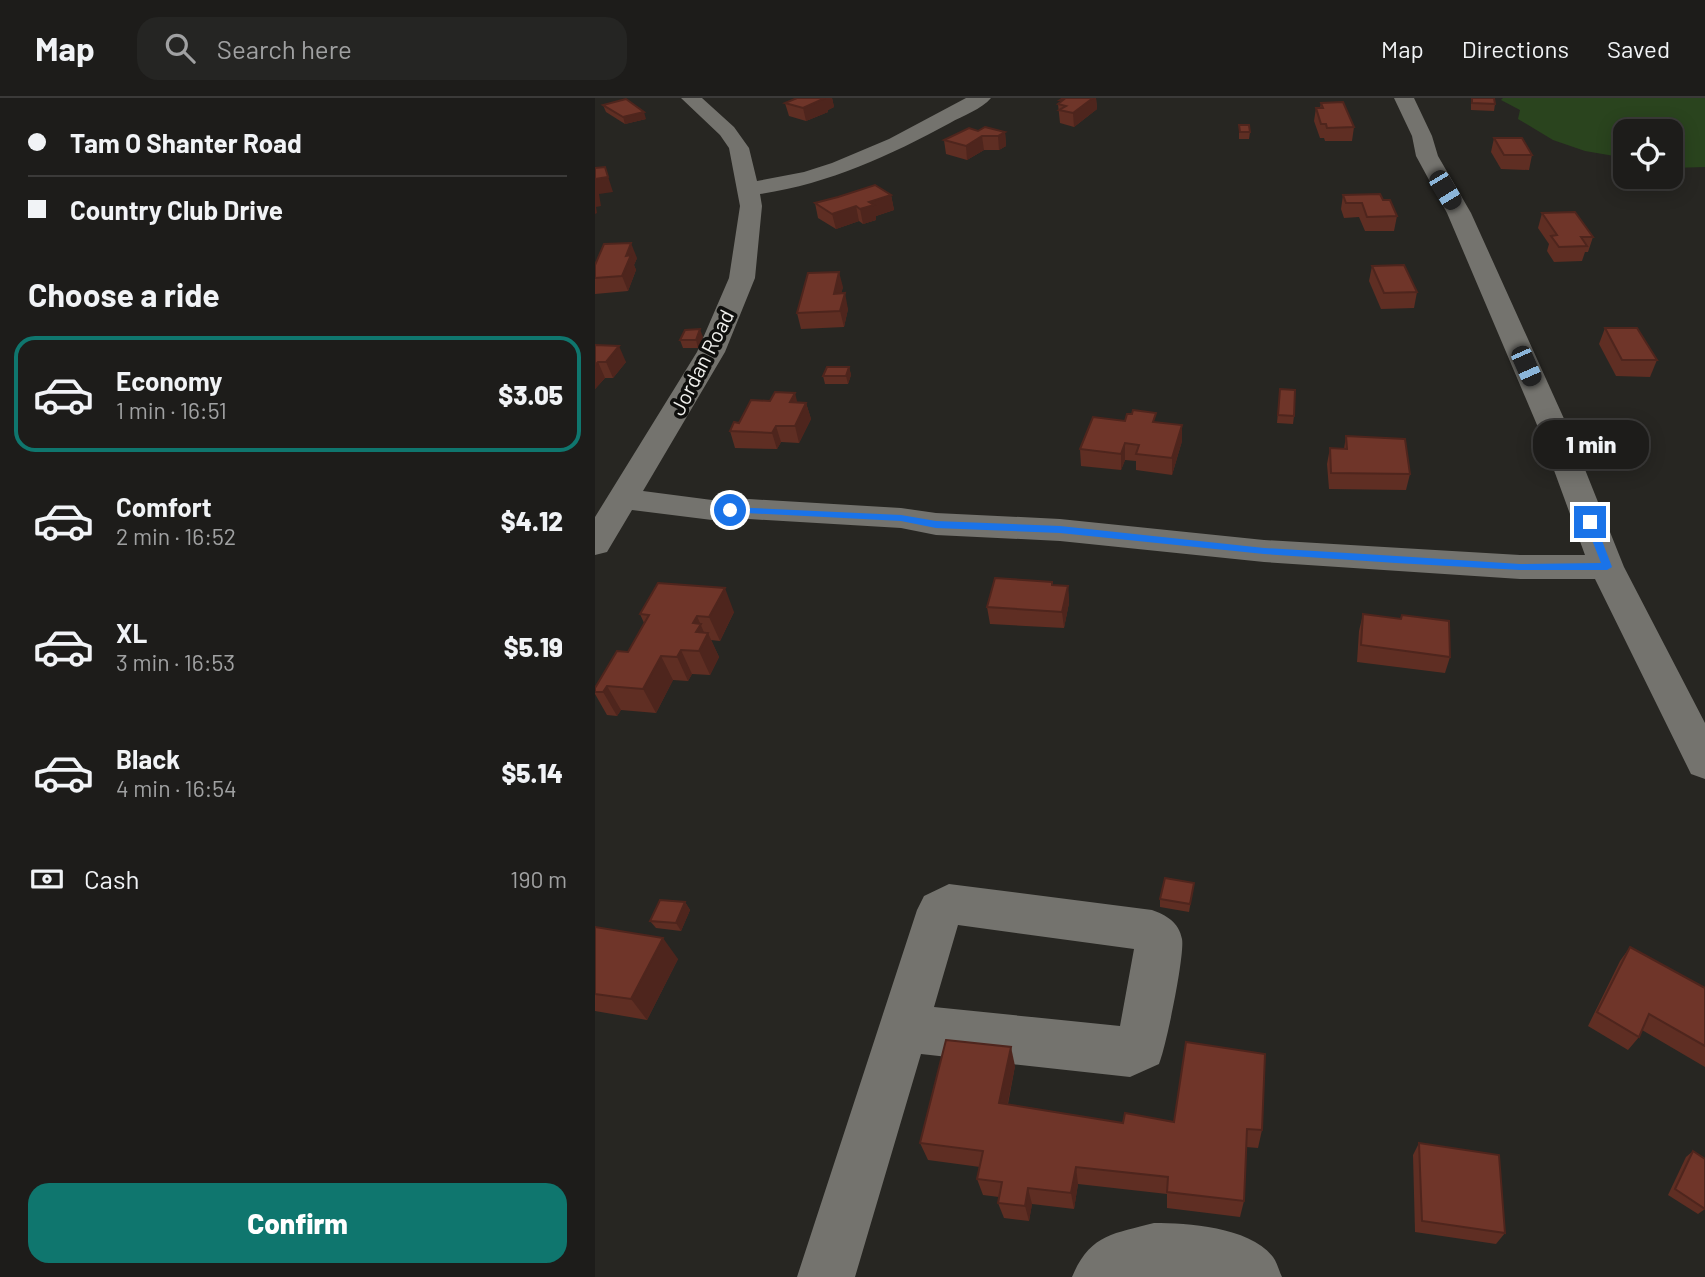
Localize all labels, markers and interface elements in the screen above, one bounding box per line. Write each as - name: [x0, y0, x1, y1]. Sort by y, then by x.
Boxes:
- search box: [137, 17, 627, 80]
- text: Map: [35, 28, 95, 68]
- icon: search: [161, 29, 199, 67]
- text: Search here: [217, 33, 352, 64]
- text: Map: [1381, 34, 1424, 63]
- text: Directions: [1462, 34, 1569, 63]
- text: Saved: [1607, 34, 1670, 63]
- map controls: [1613, 119, 1683, 189]
- button: locate: [1613, 119, 1683, 189]
- text: Tam O Shanter Road: [70, 127, 302, 158]
- car: [1426, 167, 1465, 213]
- text: Country Club Drive: [70, 194, 283, 225]
- text: Choose a ride: [28, 275, 220, 313]
- street label: Jordan Road: [664, 305, 738, 419]
- car: [1508, 343, 1545, 389]
- icon: car: [32, 363, 95, 426]
- text: Economy: [116, 365, 222, 396]
- text: $3.05: [498, 379, 563, 410]
- text: 1 min · 16:51: [116, 396, 227, 424]
- callout: 1 min: [1532, 420, 1648, 470]
- text: 1 min: [1566, 430, 1616, 458]
- icon: car: [32, 489, 95, 552]
- text: Comfort: [116, 491, 212, 522]
- route start: [714, 494, 746, 526]
- text: $4.12: [501, 505, 563, 536]
- route end: [1574, 506, 1606, 538]
- text: 2 min · 16:52: [116, 522, 236, 550]
- icon: car: [32, 615, 95, 678]
- text: XL: [116, 617, 147, 648]
- text: $5.19: [504, 631, 563, 662]
- text: 3 min · 16:53: [116, 648, 235, 676]
- icon: car: [32, 741, 95, 804]
- text: Black: [116, 743, 180, 774]
- text: $5.14: [501, 757, 563, 788]
- text: 4 min · 16:54: [116, 774, 237, 802]
- icon: cash: [28, 860, 66, 898]
- text: Cash: [84, 863, 139, 894]
- text: 190 m: [510, 865, 567, 893]
- button: Confirm: [28, 1183, 567, 1263]

